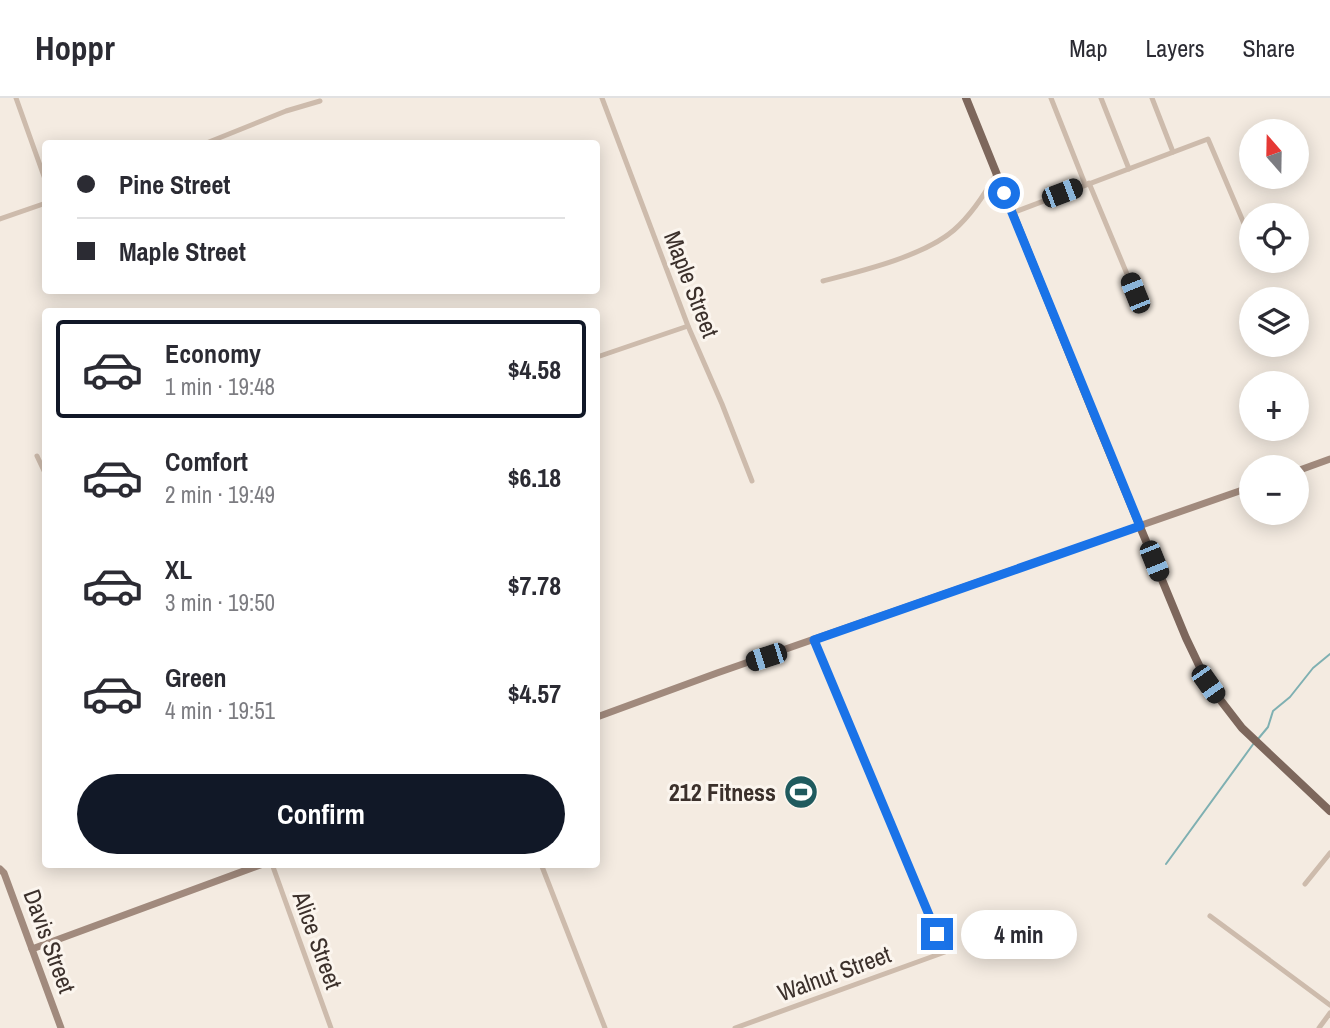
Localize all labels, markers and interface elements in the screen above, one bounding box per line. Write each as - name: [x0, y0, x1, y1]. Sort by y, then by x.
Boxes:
- text: Hoppr: [35, 26, 115, 70]
- text: Map: [1069, 32, 1107, 64]
- text: Layers: [1145, 32, 1204, 64]
- text: Share: [1242, 32, 1295, 64]
- north arrow: [1239, 119, 1309, 189]
- map controls: [1239, 119, 1309, 525]
- text: Pine Street: [119, 167, 230, 202]
- car: [1039, 176, 1086, 210]
- route start: [988, 177, 1020, 209]
- button: locate: [1239, 203, 1309, 273]
- street label: Maple Street: [657, 226, 727, 342]
- text: Maple Street: [119, 234, 246, 269]
- car: [1118, 270, 1153, 316]
- button: layers: [1239, 287, 1309, 357]
- text: Economy: [165, 336, 261, 371]
- icon: car: [81, 338, 144, 401]
- text: $4.58: [508, 352, 561, 387]
- text: 1 min · 19:48: [165, 371, 275, 402]
- button: +: [1239, 371, 1309, 441]
- text: Comfort: [165, 444, 248, 479]
- icon: car: [81, 446, 144, 509]
- button: −: [1239, 455, 1309, 525]
- text: $6.18: [508, 460, 561, 495]
- text: 2 min · 19:49: [165, 479, 275, 510]
- car: [1137, 538, 1172, 584]
- text: XL: [165, 552, 192, 587]
- icon: car: [81, 554, 144, 617]
- text: $7.78: [508, 568, 561, 603]
- text: 3 min · 19:50: [165, 587, 275, 618]
- car: [743, 641, 790, 673]
- text: Green: [165, 660, 227, 695]
- car: [1188, 661, 1229, 707]
- icon: car: [81, 662, 144, 725]
- text: $4.57: [508, 676, 561, 711]
- text: 4 min · 19:51: [165, 695, 275, 726]
- sports icon: 212 Fitness: [782, 773, 820, 811]
- button: Confirm: [77, 774, 565, 854]
- place label: 212 Fitness: [669, 776, 776, 808]
- street label: Davis Street: [16, 885, 84, 998]
- street label: Alice Street: [285, 886, 351, 994]
- callout: 4 min: [962, 910, 1077, 958]
- route end: [921, 918, 953, 950]
- text: 4 min: [994, 919, 1044, 950]
- street label: Walnut Street: [773, 938, 896, 1008]

